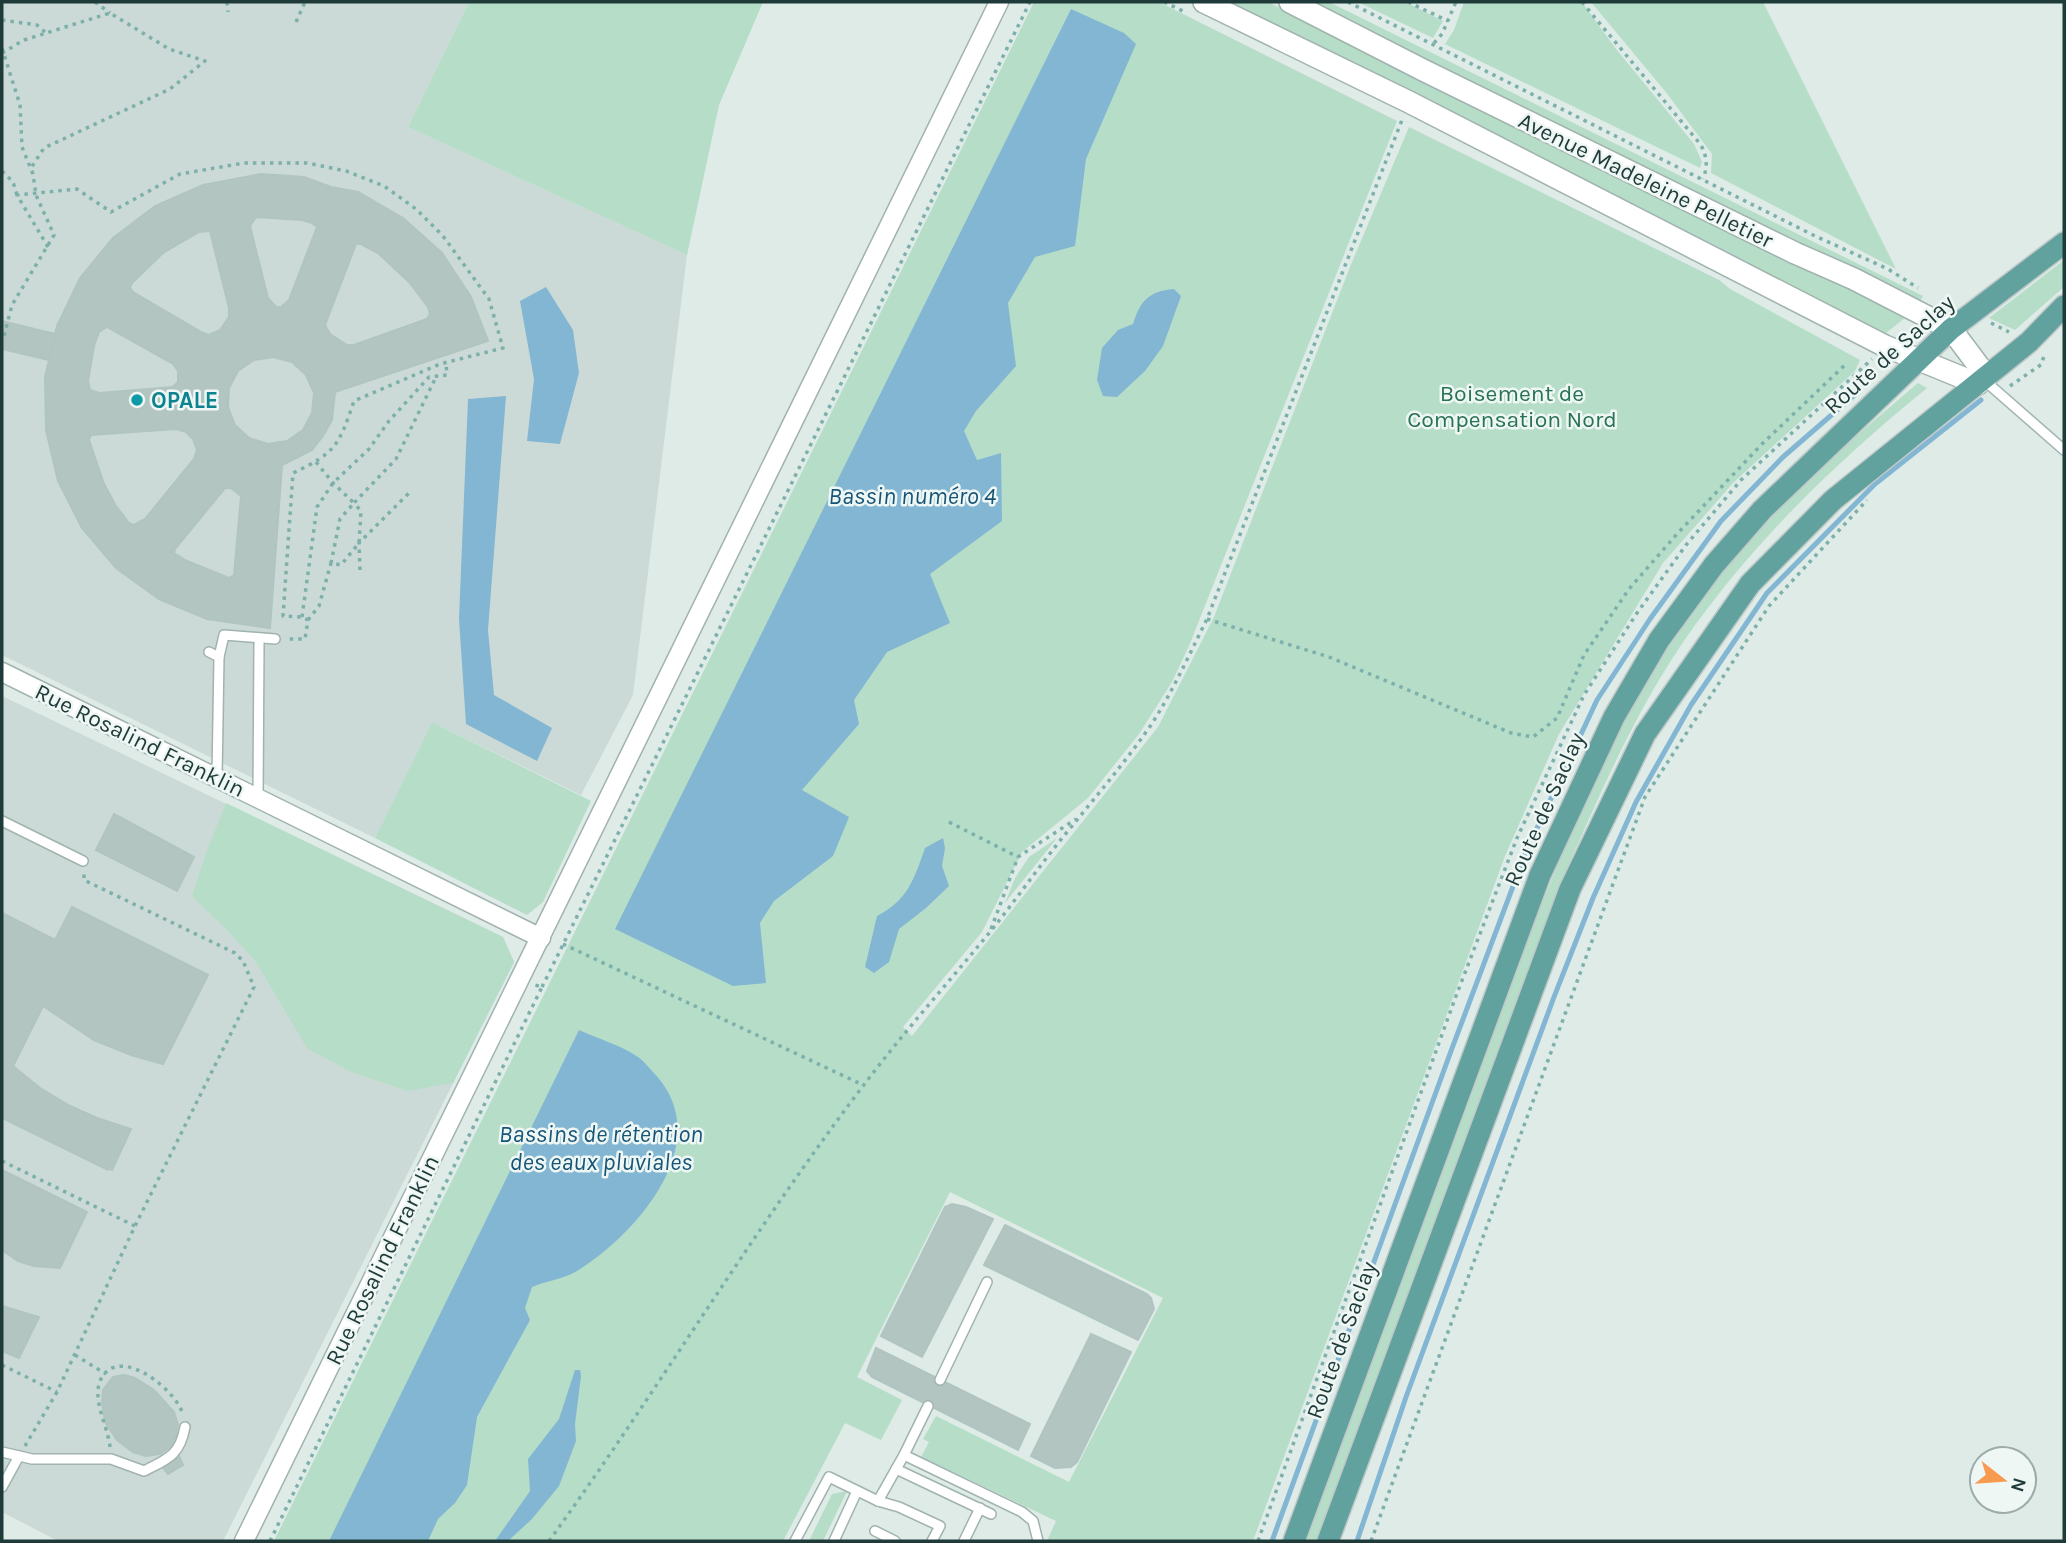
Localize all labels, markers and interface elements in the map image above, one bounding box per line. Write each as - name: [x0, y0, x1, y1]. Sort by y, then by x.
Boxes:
- street label: Avenue Madeleine Pelletier: [1514, 107, 1778, 254]
- street label: Route de Saclay: [1819, 289, 1960, 420]
- park label: Boisement de Compensation Nord: [1407, 380, 1617, 433]
- place label: OPALE: [151, 387, 218, 414]
- marker: OPALE: [129, 392, 145, 408]
- water label: Bassin numéro 4: [828, 482, 997, 510]
- street label: Rue Rosalind Franklin: [31, 678, 249, 803]
- street label: Route de Saclay: [1498, 728, 1591, 890]
- water label: Bassins de rétention des eaux pluviales: [499, 1120, 703, 1176]
- street label: Rue Rosalind Franklin: [320, 1151, 445, 1369]
- street label: Route de Saclay: [1300, 1257, 1383, 1423]
- north arrow: [1968, 1445, 2038, 1515]
- text: N: [2006, 1475, 2031, 1494]

